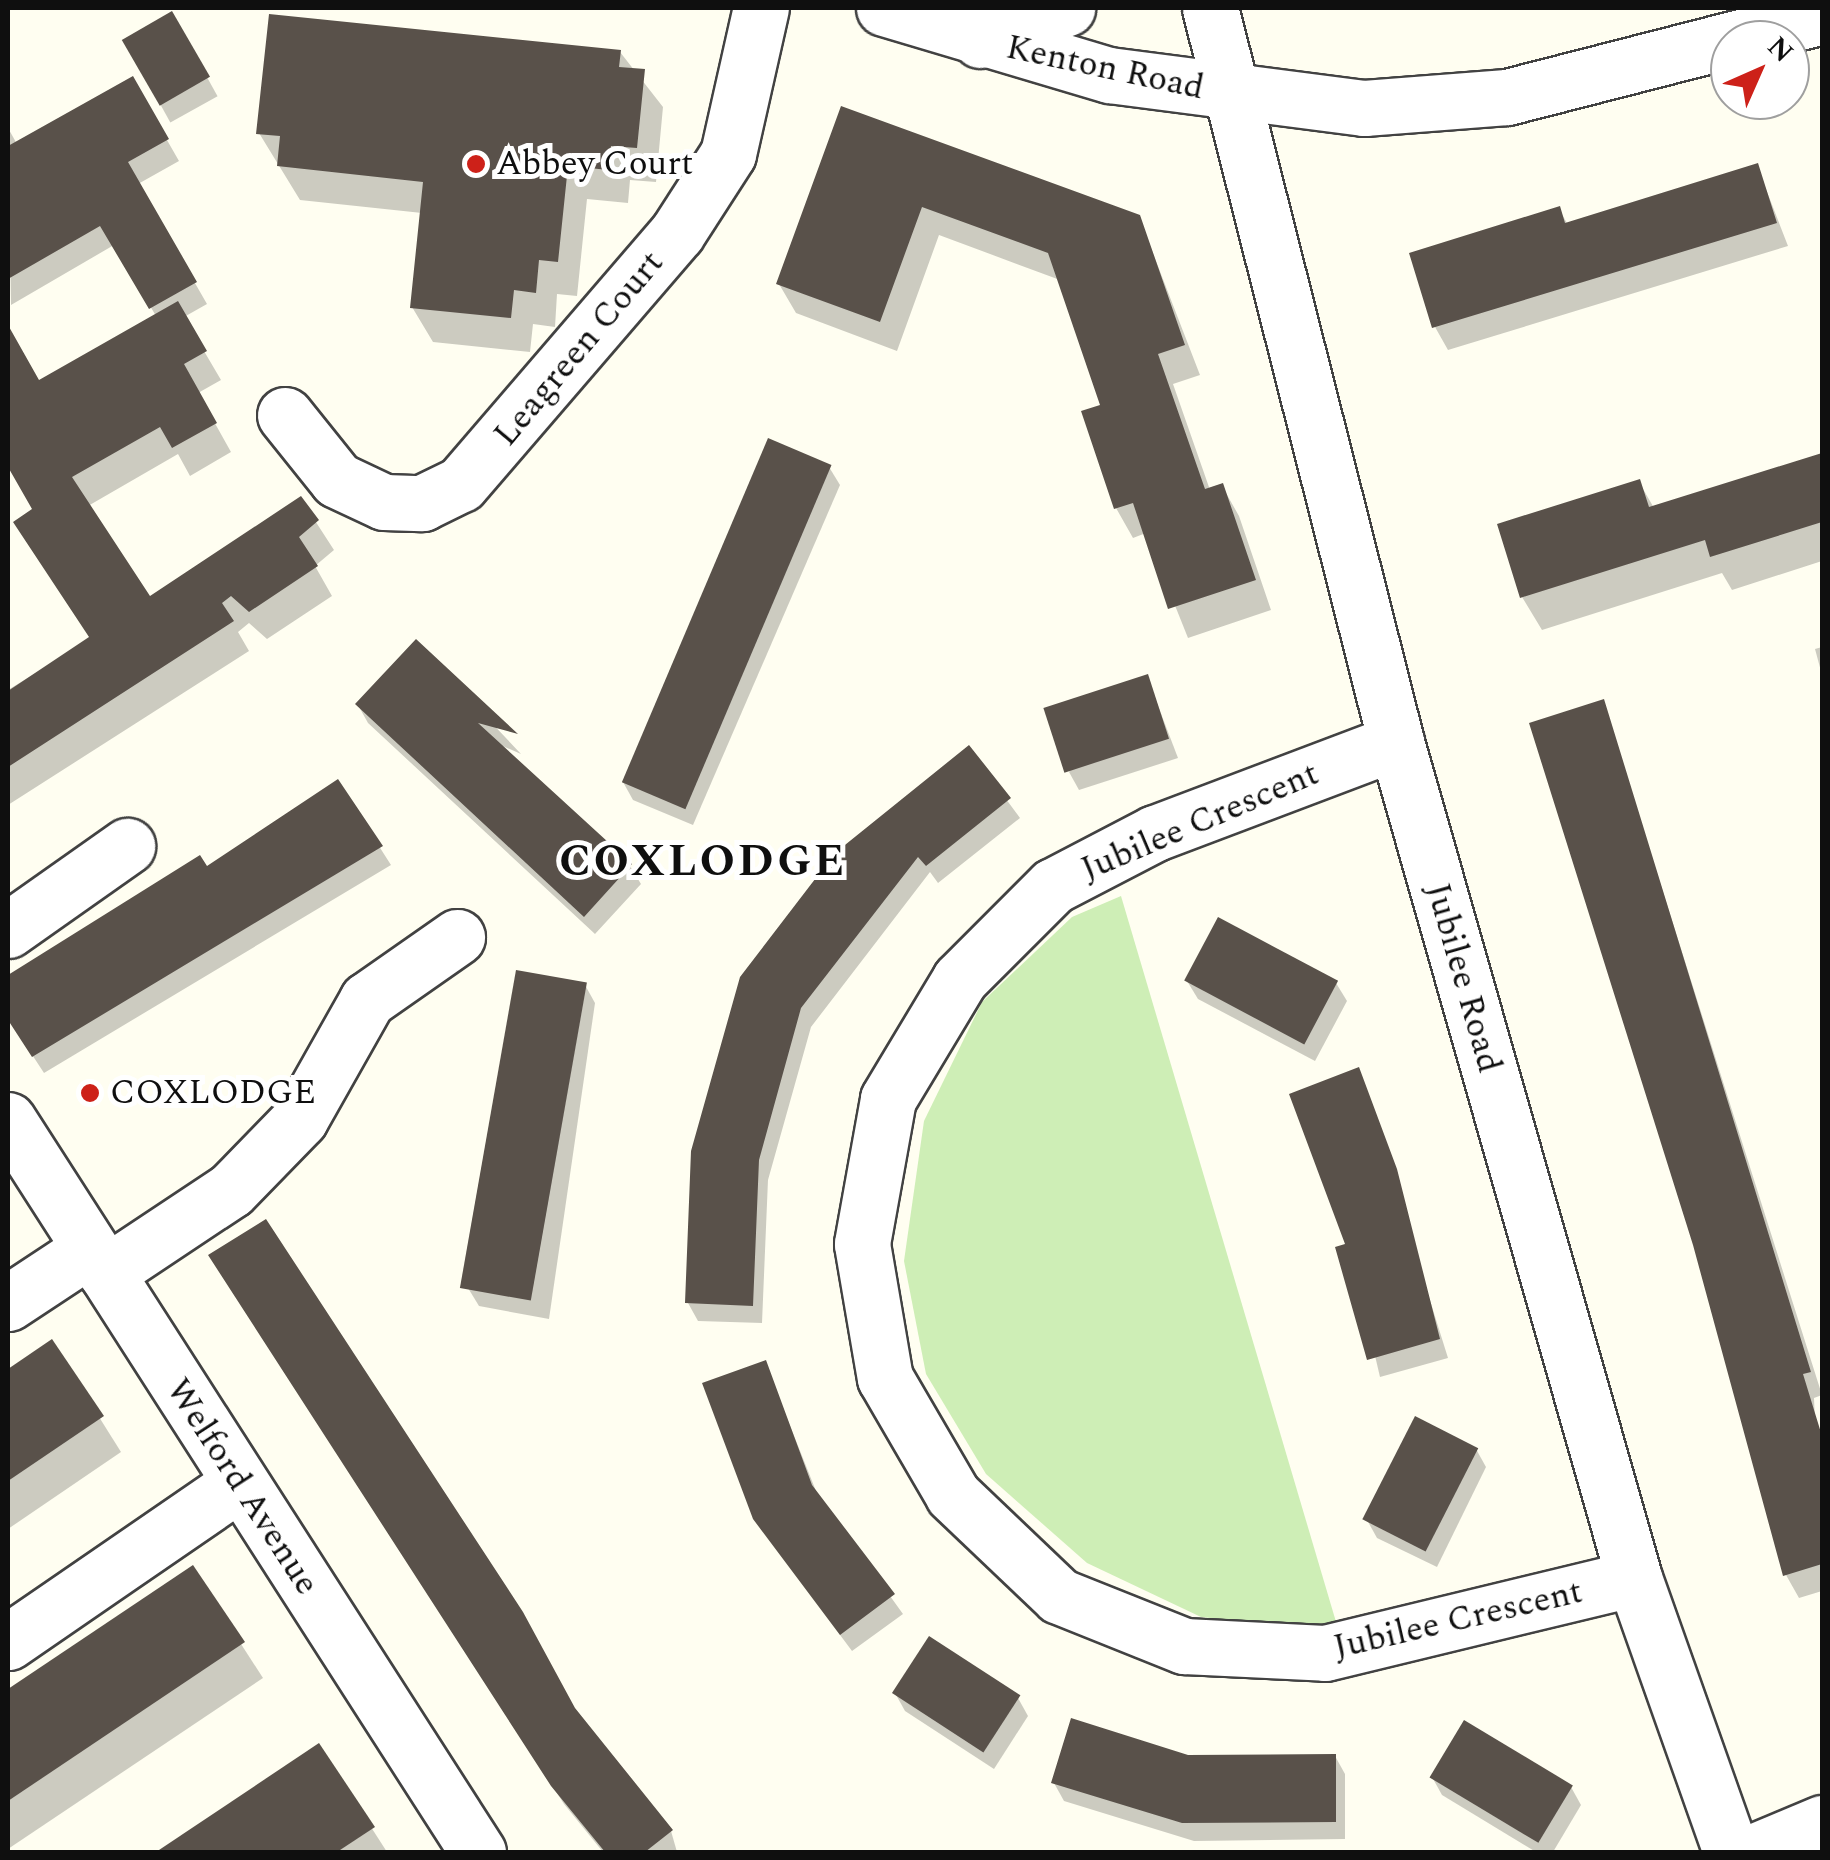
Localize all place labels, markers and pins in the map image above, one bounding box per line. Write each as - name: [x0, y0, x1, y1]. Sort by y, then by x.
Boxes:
- place label: Abbey Court: [496, 143, 693, 185]
- marker: Abbey Court: [465, 153, 487, 175]
- place label: COXLODGE: [110, 1072, 316, 1114]
- marker: COXLODGE: [79, 1082, 101, 1104]

